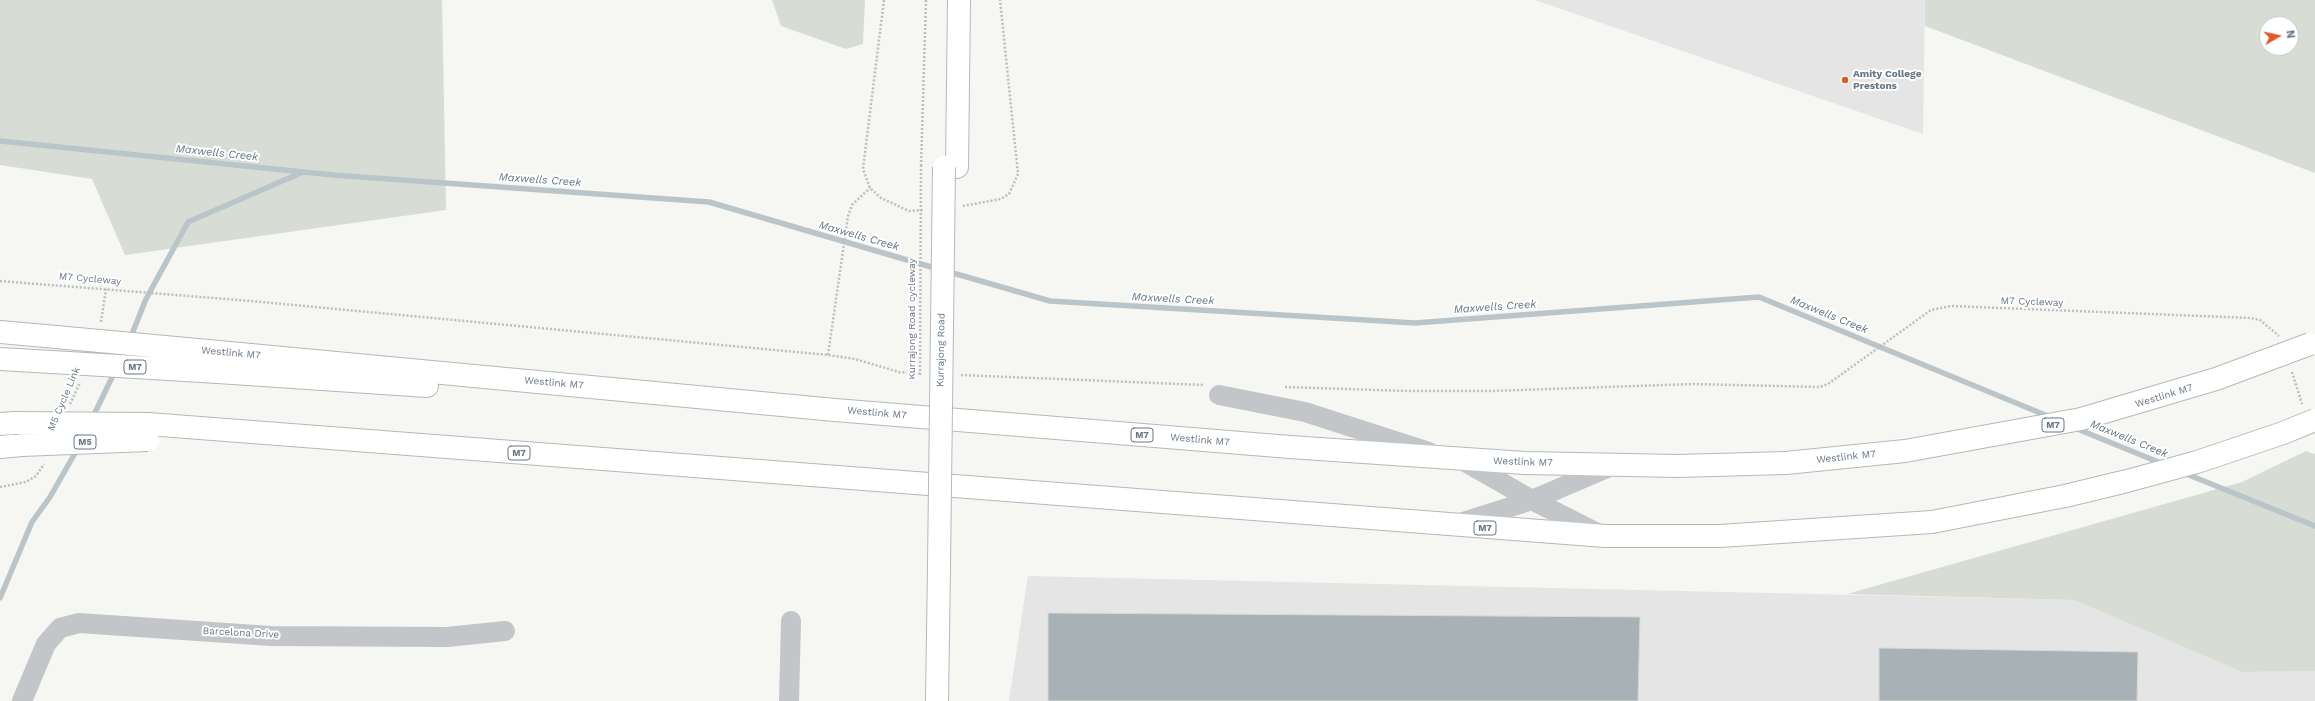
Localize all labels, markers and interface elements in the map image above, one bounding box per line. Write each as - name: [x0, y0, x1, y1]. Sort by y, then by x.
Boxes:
- north arrow: [2259, 16, 2299, 56]
- text: N: [2283, 29, 2297, 39]
- place label: Amity College Prestons: [1853, 68, 1921, 92]
- marker: Amity College Prestons: [1840, 75, 1850, 85]
- water label: Maxwells Creek: [175, 142, 259, 164]
- water label: Maxwells Creek: [498, 171, 582, 189]
- water label: Maxwells Creek: [817, 218, 901, 254]
- street label: Kurrajong Road cycleway: [906, 258, 918, 380]
- street label: M7 Cycleway: [58, 270, 122, 288]
- water label: Maxwells Creek: [1131, 290, 1215, 308]
- water label: Maxwells Creek: [1788, 293, 1870, 337]
- street label: M7 Cycleway: [2000, 295, 2064, 309]
- water label: Maxwells Creek: [1453, 298, 1537, 316]
- street label: Kurrajong Road: [934, 313, 948, 387]
- street label: Westlink M7: [201, 344, 261, 362]
- road number: M7: [124, 360, 146, 374]
- street label: M5 Cycle Link: [45, 365, 83, 433]
- street label: Westlink M7: [524, 374, 584, 392]
- street label: Westlink M7: [2134, 382, 2194, 410]
- street label: Westlink M7: [847, 404, 907, 422]
- water label: Maxwells Creek: [2088, 417, 2170, 461]
- road number: M7: [2042, 418, 2064, 432]
- road number: M7: [1131, 428, 1153, 442]
- street label: Westlink M7: [1170, 431, 1230, 449]
- road number: M5: [74, 435, 96, 449]
- road number: M7: [508, 446, 530, 460]
- street label: Westlink M7: [1816, 448, 1876, 466]
- street label: Westlink M7: [1493, 455, 1553, 469]
- road number: M7: [1474, 521, 1496, 535]
- street label: Barcelona Drive: [202, 625, 280, 641]

